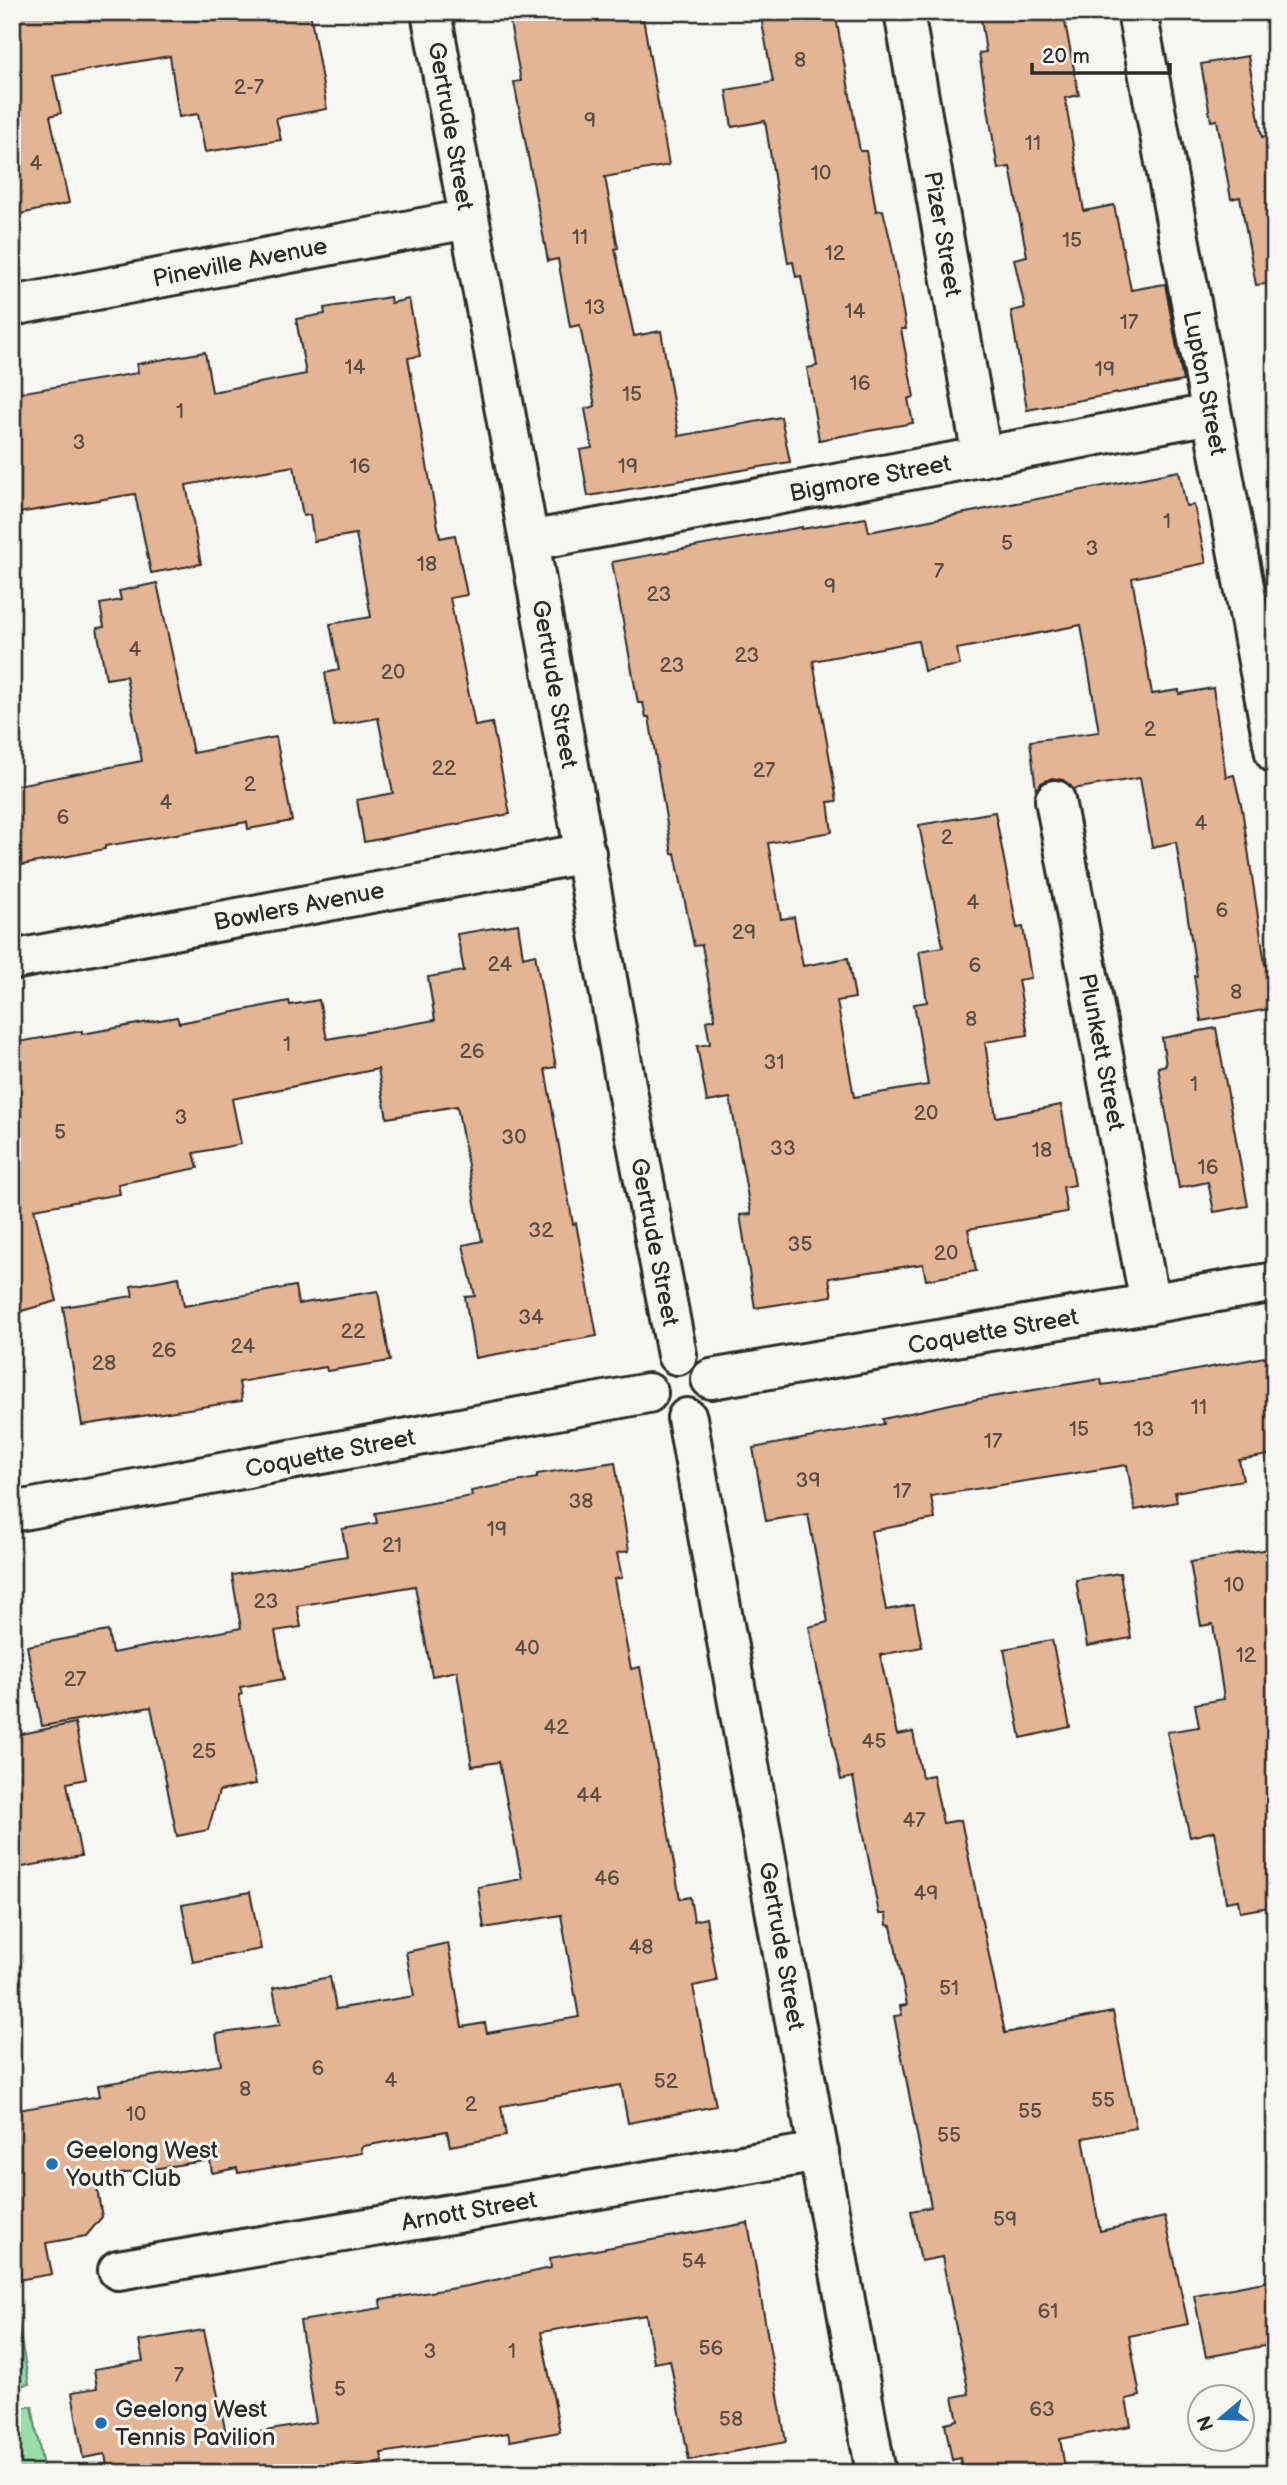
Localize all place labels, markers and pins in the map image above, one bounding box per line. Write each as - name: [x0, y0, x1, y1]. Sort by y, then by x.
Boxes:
- place label: Geelong West Youth Club: [65, 2136, 219, 2193]
- marker: Geelong West Youth Club: [44, 2156, 60, 2172]
- place label: Geelong West Tennis Pavilion: [115, 2395, 275, 2452]
- marker: Geelong West Tennis Pavilion: [93, 2415, 109, 2431]

